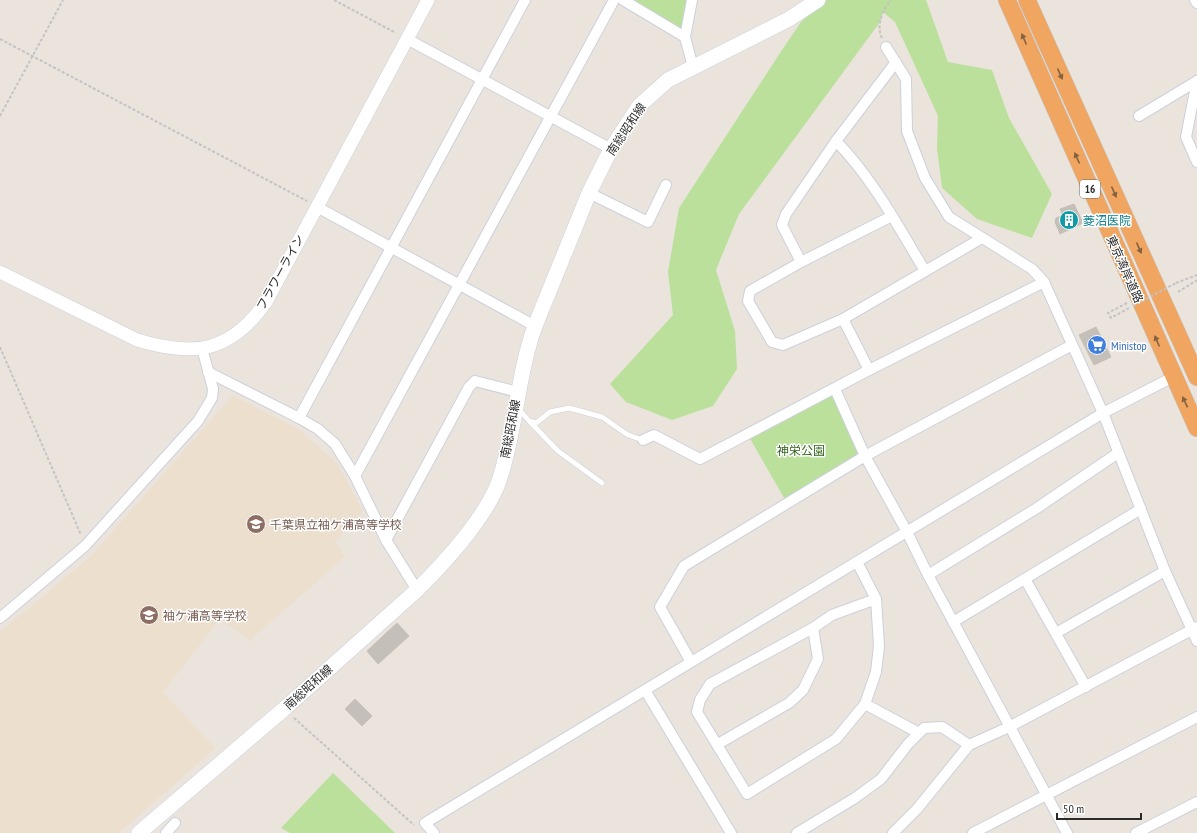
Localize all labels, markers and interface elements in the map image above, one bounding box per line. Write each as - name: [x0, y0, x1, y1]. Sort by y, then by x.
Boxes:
- one-way arrow: [1021, 33, 1027, 45]
- one-way arrow: [1057, 68, 1063, 79]
- street label: 南総昭和線: [603, 100, 649, 158]
- one-way arrow: [1074, 153, 1080, 164]
- road number: 16: [1080, 180, 1100, 198]
- one-way arrow: [1111, 187, 1117, 198]
- building icon: 菱沼医院: [1058, 209, 1080, 231]
- place label: 菱沼医院: [1083, 213, 1131, 228]
- street label: フラワーライン: [253, 232, 307, 312]
- street label: 東京湾岸道路: [1104, 233, 1146, 305]
- one-way arrow: [1136, 243, 1142, 254]
- supermarket icon: Ministop: [1086, 334, 1108, 356]
- one-way arrow: [1154, 335, 1160, 347]
- place label: Ministop: [1111, 338, 1147, 353]
- one-way arrow: [1182, 397, 1188, 408]
- street label: 南総昭和線: [497, 398, 523, 460]
- park label: 神栄公園: [777, 443, 825, 458]
- school or university icon: 千葉県立袖ケ浦高等学校: [245, 513, 267, 535]
- place label: 千葉県立袖ケ浦高等学校: [270, 517, 402, 532]
- school or university icon: 袖ケ浦高等学校: [138, 604, 160, 626]
- place label: 袖ケ浦高等学校: [163, 608, 247, 623]
- street label: 南総昭和線: [281, 661, 335, 713]
- scale bar: [1057, 795, 1141, 821]
- text: 50 m: [1063, 801, 1084, 816]

